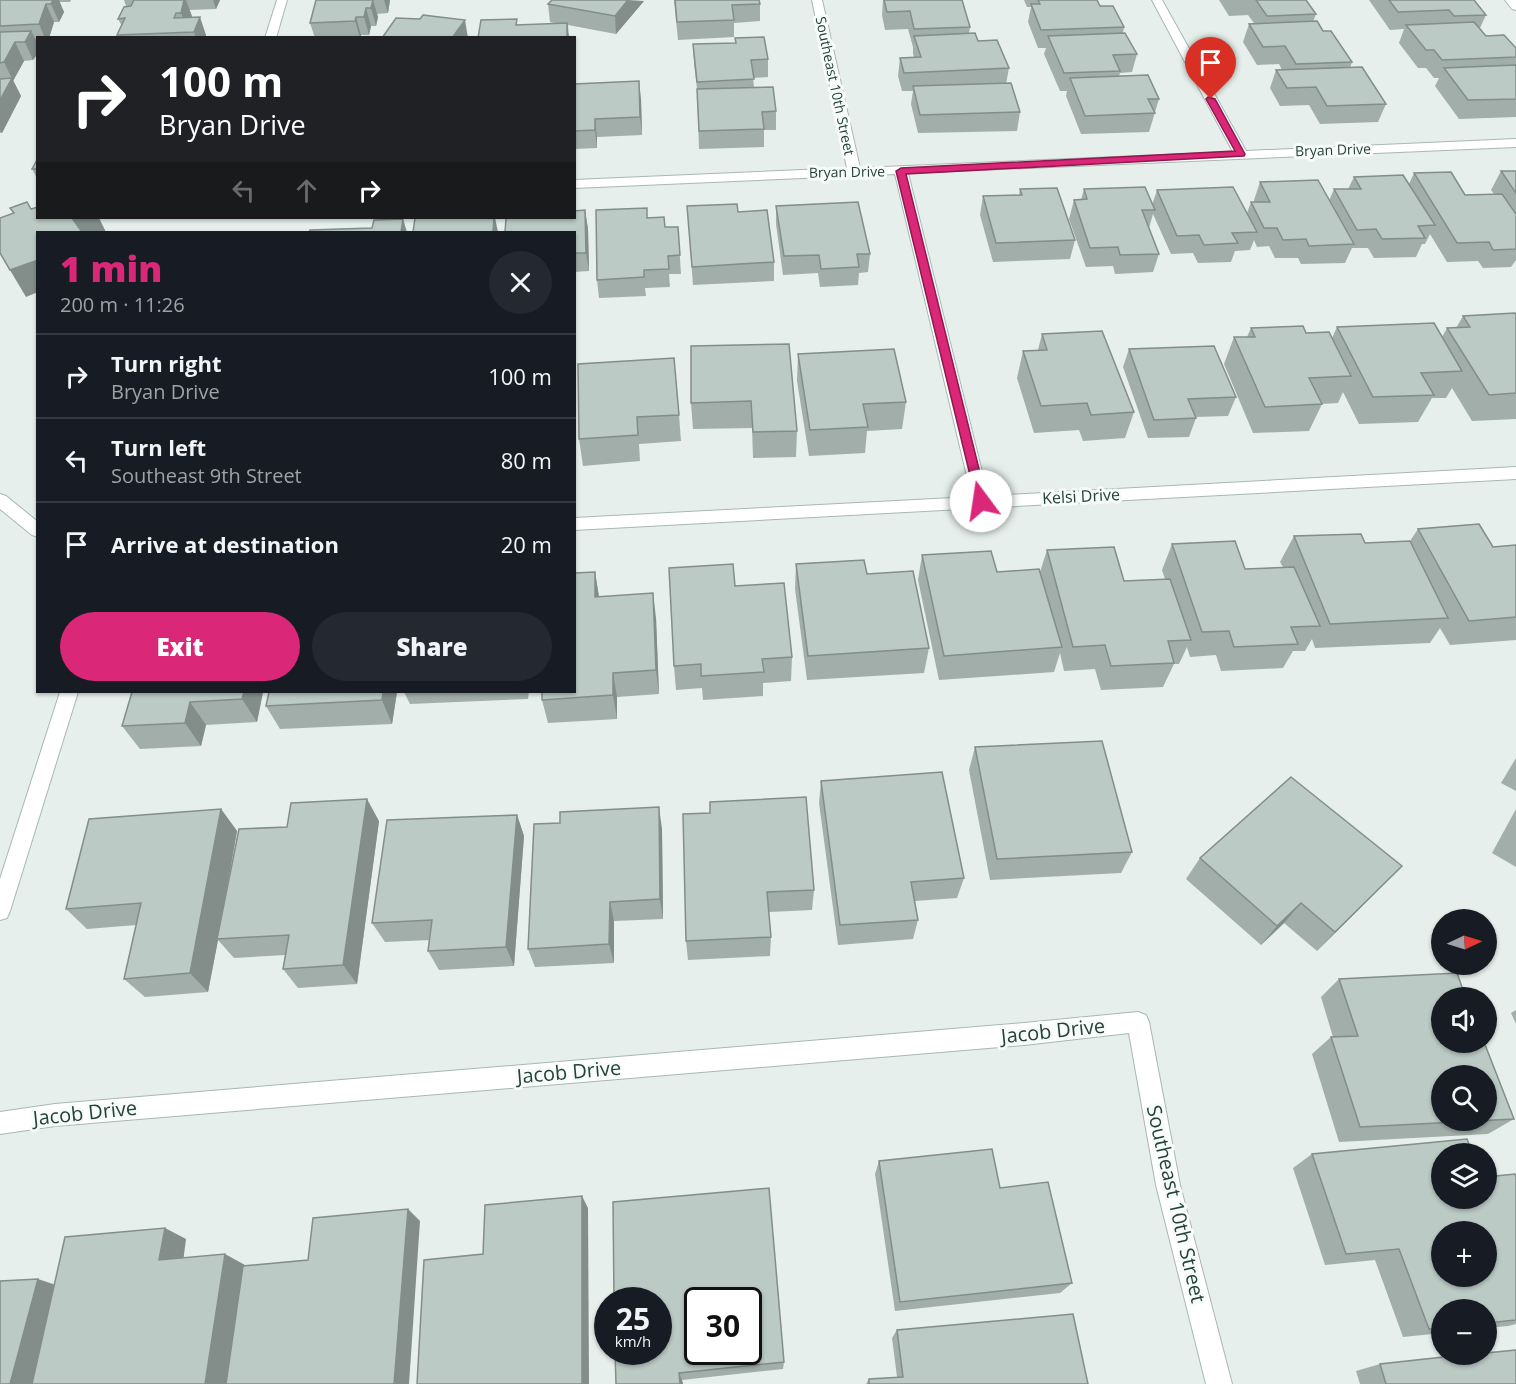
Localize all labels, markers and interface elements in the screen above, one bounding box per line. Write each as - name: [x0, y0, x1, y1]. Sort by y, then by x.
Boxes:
- street label: Southeast 10th Street: [811, 15, 859, 157]
- pin: [1185, 37, 1236, 99]
- icon: arrive: [1194, 46, 1227, 79]
- text: 100 m: [159, 52, 283, 109]
- icon: right: [60, 60, 138, 138]
- text: Bryan Drive: [159, 106, 306, 143]
- street label: Bryan Drive: [1295, 139, 1371, 160]
- street label: Bryan Drive: [809, 161, 885, 182]
- icon: left: [227, 174, 260, 207]
- icon: ahead: [290, 174, 323, 207]
- icon: right: [353, 174, 386, 207]
- text: 1 min: [60, 244, 162, 293]
- button: close: [489, 251, 552, 314]
- text: 200 m · 11:26: [60, 291, 185, 318]
- text: Turn right: [111, 348, 222, 378]
- icon: right: [60, 360, 93, 393]
- text: 100 m: [488, 361, 552, 391]
- text: Bryan Drive: [111, 378, 220, 405]
- text: Turn left: [111, 432, 206, 462]
- icon: left: [60, 444, 93, 477]
- text: 80 m: [501, 445, 552, 475]
- text: Southeast 9th Street: [111, 462, 302, 489]
- position arrow: [949, 469, 1013, 533]
- street label: Kelsi Drive: [1042, 483, 1120, 509]
- icon: arrive: [60, 528, 93, 561]
- text: Arrive at destination: [111, 529, 339, 559]
- text: 20 m: [501, 529, 552, 559]
- button: Exit: [60, 612, 300, 681]
- button: Share: [312, 612, 552, 681]
- north arrow: [1431, 909, 1497, 975]
- map controls: [1431, 909, 1497, 1365]
- button: sound: [1431, 987, 1497, 1053]
- street label: Jacob Drive: [998, 1012, 1106, 1050]
- street label: Jacob Drive: [514, 1054, 622, 1090]
- button: search: [1431, 1065, 1497, 1131]
- street label: Jacob Drive: [30, 1094, 138, 1132]
- street label: Southeast 10th Street: [1141, 1102, 1212, 1305]
- button: layers: [1431, 1143, 1497, 1209]
- button: +: [1431, 1221, 1497, 1287]
- speed limit sign: 30: [684, 1287, 762, 1365]
- text: 25: [616, 1298, 650, 1339]
- button: −: [1431, 1299, 1497, 1365]
- text: km/h: [615, 1331, 651, 1351]

